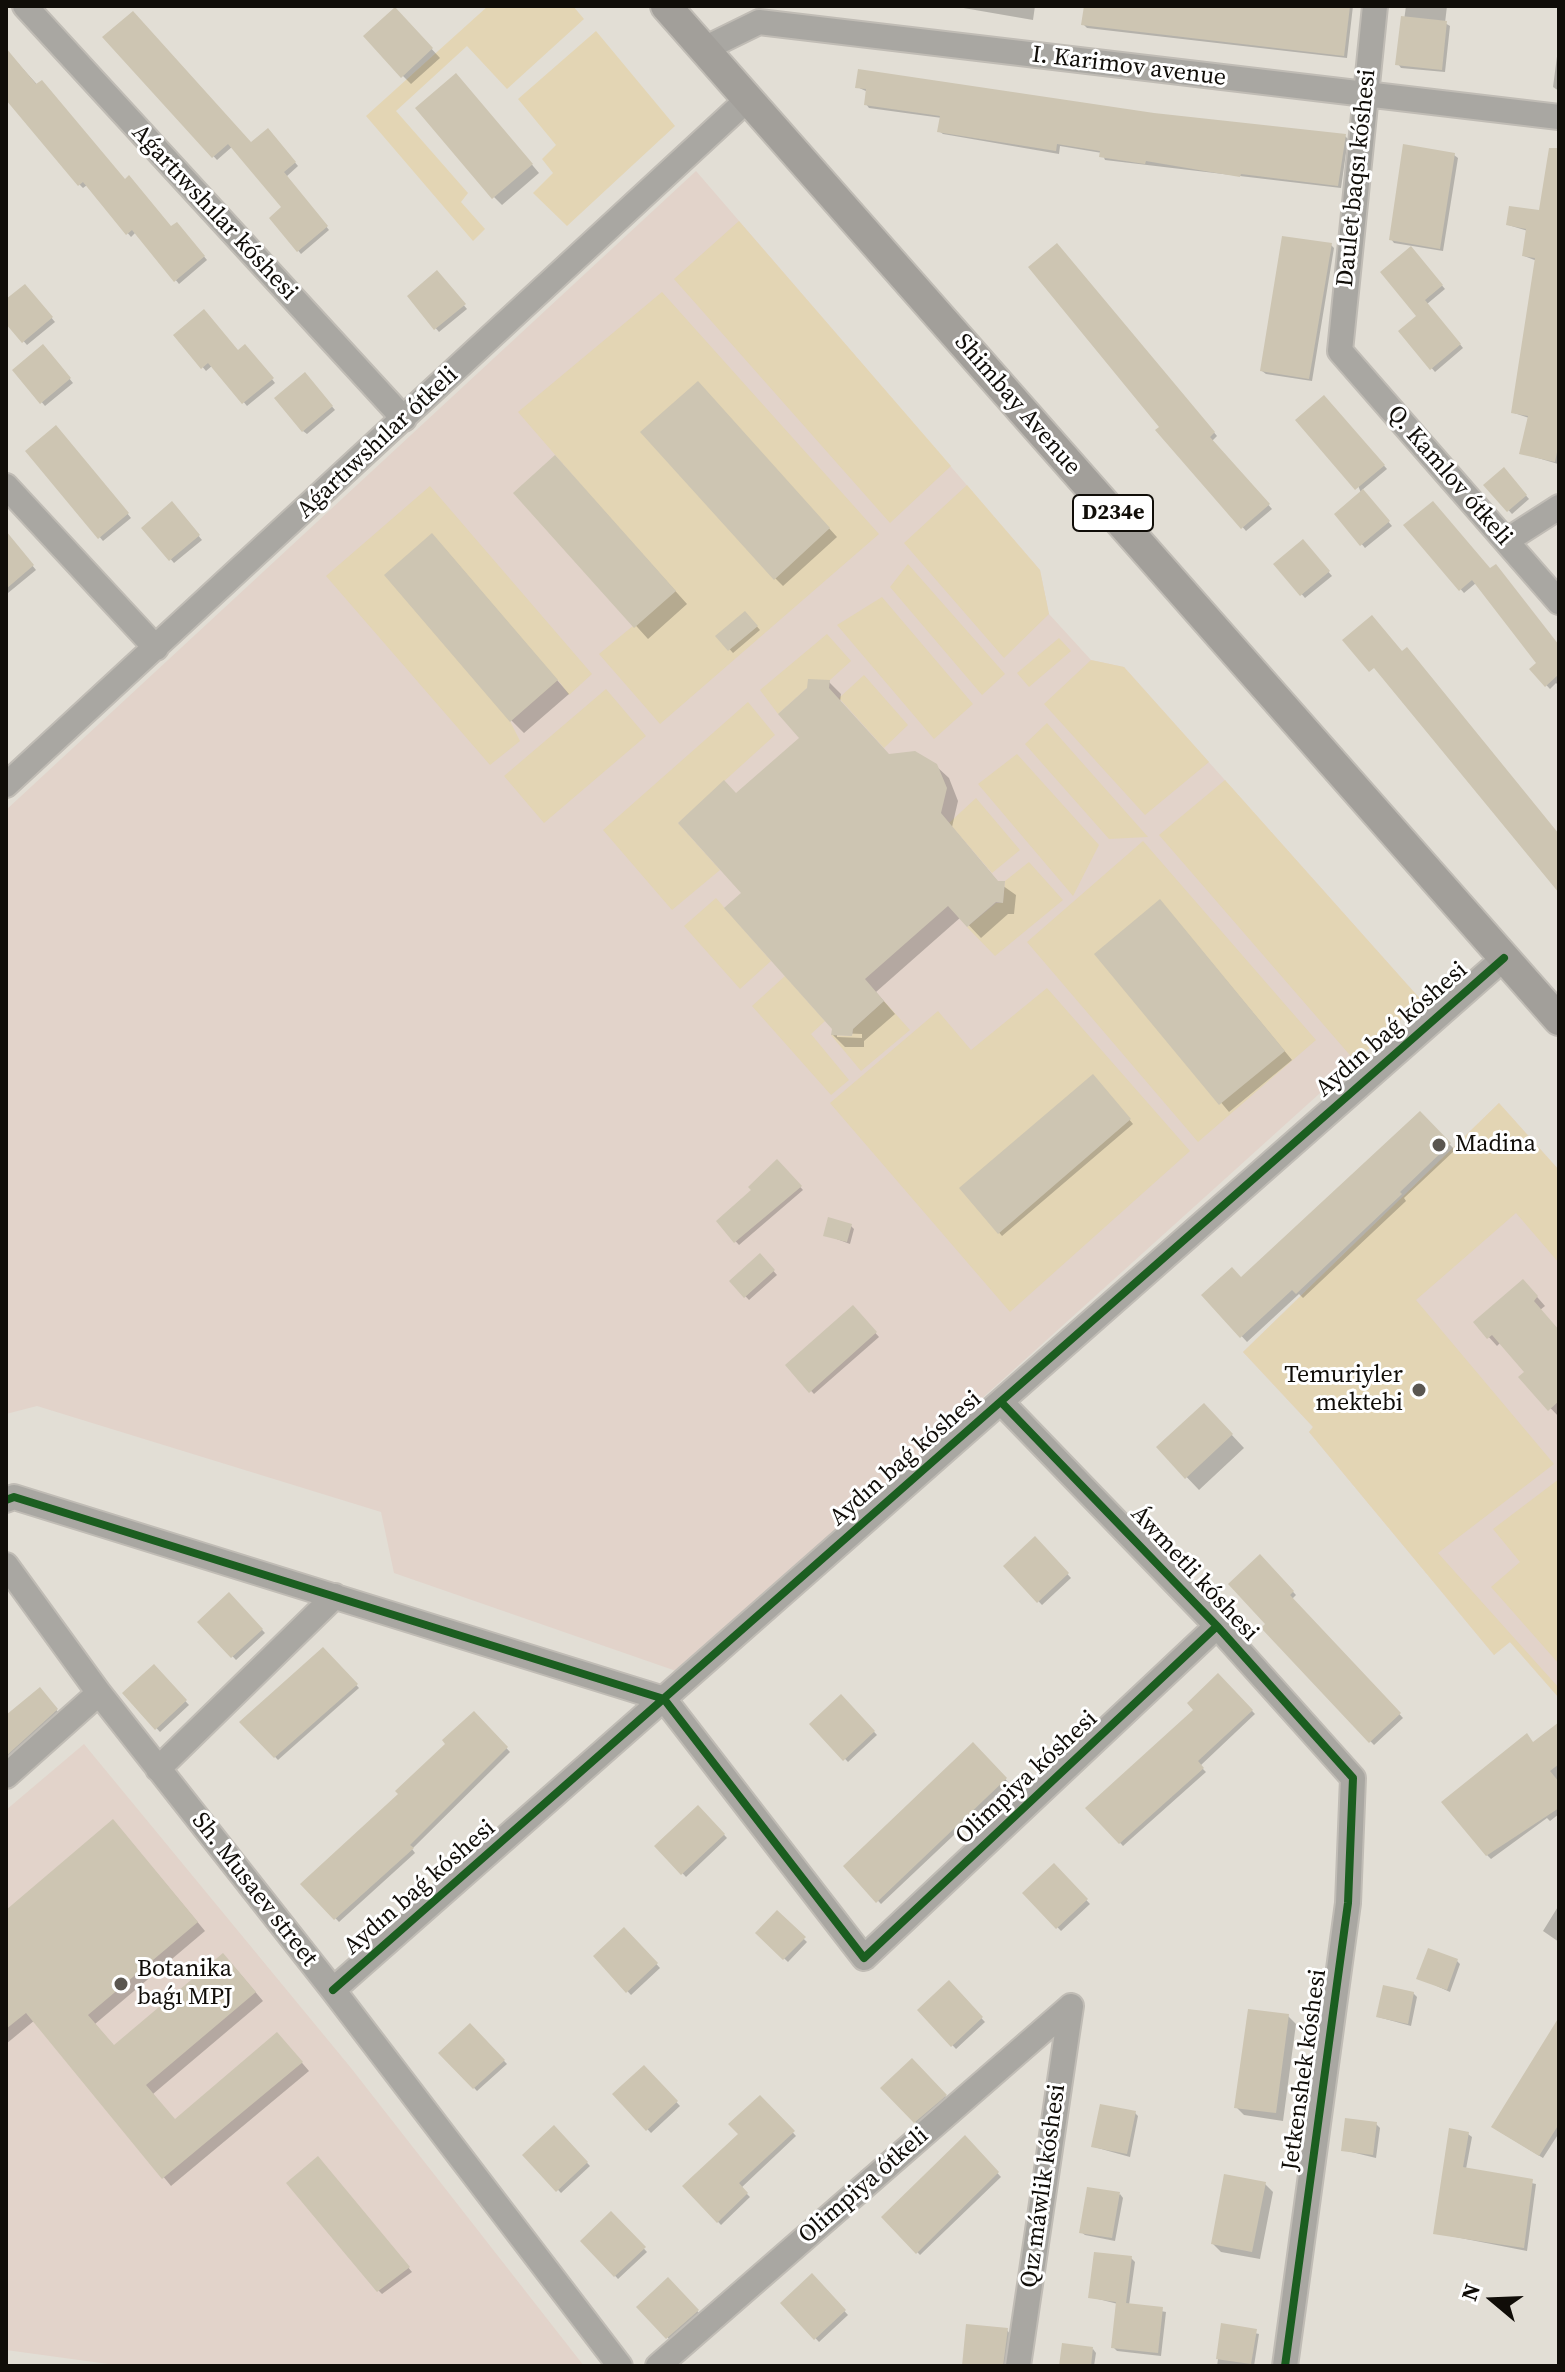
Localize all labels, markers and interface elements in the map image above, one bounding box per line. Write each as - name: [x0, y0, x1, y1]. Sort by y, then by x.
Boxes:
- street label: I. Karimov avenue: [1030, 41, 1228, 93]
- street label: Daulet baqsı kóshesi: [1331, 68, 1383, 288]
- street label: Aǵartıwshılar kóshesi: [125, 119, 303, 307]
- street label: Shimbay Avenue: [948, 328, 1086, 482]
- street label: Aǵartıwshılar ótkeli: [292, 361, 464, 525]
- street label: Q. Kamlov ótkeli: [1380, 400, 1518, 552]
- road number: D234e: [1073, 495, 1153, 531]
- street label: Aydın baǵ kóshesi: [1310, 956, 1474, 1104]
- place label: Madina: [1455, 1131, 1536, 1159]
- marker: Madina: [1430, 1136, 1448, 1154]
- place label: Temuriyler mektebi: [1284, 1362, 1403, 1418]
- marker: Temuriyler mektebi: [1410, 1381, 1428, 1399]
- street label: Aydın baǵ kóshesi: [824, 1385, 988, 1533]
- street label: Áwmetli kóshesi: [1124, 1500, 1264, 1648]
- street label: Olimpiya kóshesi: [950, 1705, 1104, 1851]
- street label: Sh. Musaev street: [185, 1807, 323, 1973]
- street label: Aydın baǵ kóshesi: [338, 1814, 502, 1962]
- place label: Botanika baǵı MPJ: [137, 1956, 233, 2012]
- street label: Jetkenshek kóshesi: [1277, 1967, 1333, 2173]
- marker: Botanika baǵı MPJ: [112, 1975, 130, 1993]
- street label: Qız máwlik kóshesi: [1015, 2082, 1073, 2290]
- street label: Olimpiya ótkeli: [793, 2122, 935, 2250]
- north arrow: [1453, 2260, 1533, 2340]
- text: N: [1454, 2280, 1487, 2305]

